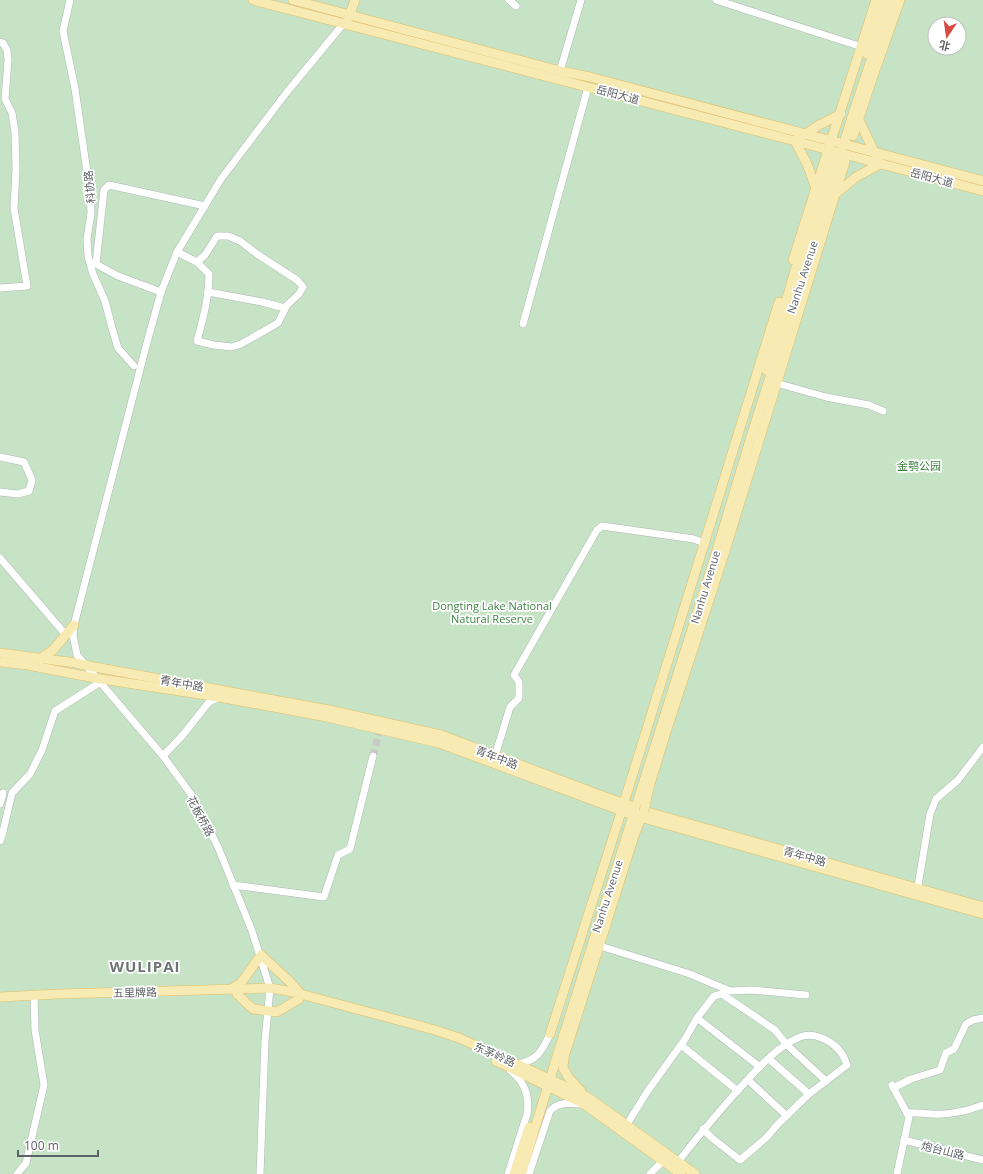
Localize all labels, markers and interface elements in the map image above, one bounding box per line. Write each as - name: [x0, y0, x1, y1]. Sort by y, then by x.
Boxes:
- north arrow: [927, 16, 967, 56]
- text: 北: [938, 38, 952, 55]
- street label: 岳阳大道: [595, 81, 641, 107]
- street label: 岳阳大道: [909, 164, 955, 190]
- street label: 科协路: [80, 170, 98, 204]
- street label: Nanhu Avenue: [783, 239, 821, 315]
- park label: 金鹗公园: [897, 458, 941, 473]
- street label: Nanhu Avenue: [687, 549, 723, 625]
- park label: Dongting Lake National Natural Reserve: [432, 598, 552, 626]
- street label: 青年中路: [159, 672, 205, 694]
- street label: 青年中路: [474, 742, 520, 772]
- street label: 花板桥路: [184, 793, 218, 839]
- street label: 青年中路: [782, 843, 828, 869]
- street label: Nanhu Avenue: [588, 858, 626, 934]
- district label: WULIPAI: [109, 956, 181, 976]
- street label: 五里牌路: [113, 984, 157, 1000]
- street label: 东茅岭路: [472, 1038, 518, 1070]
- scale bar: [18, 1132, 98, 1158]
- text: 100 m: [24, 1137, 59, 1154]
- street label: 炮台山路: [920, 1137, 966, 1163]

